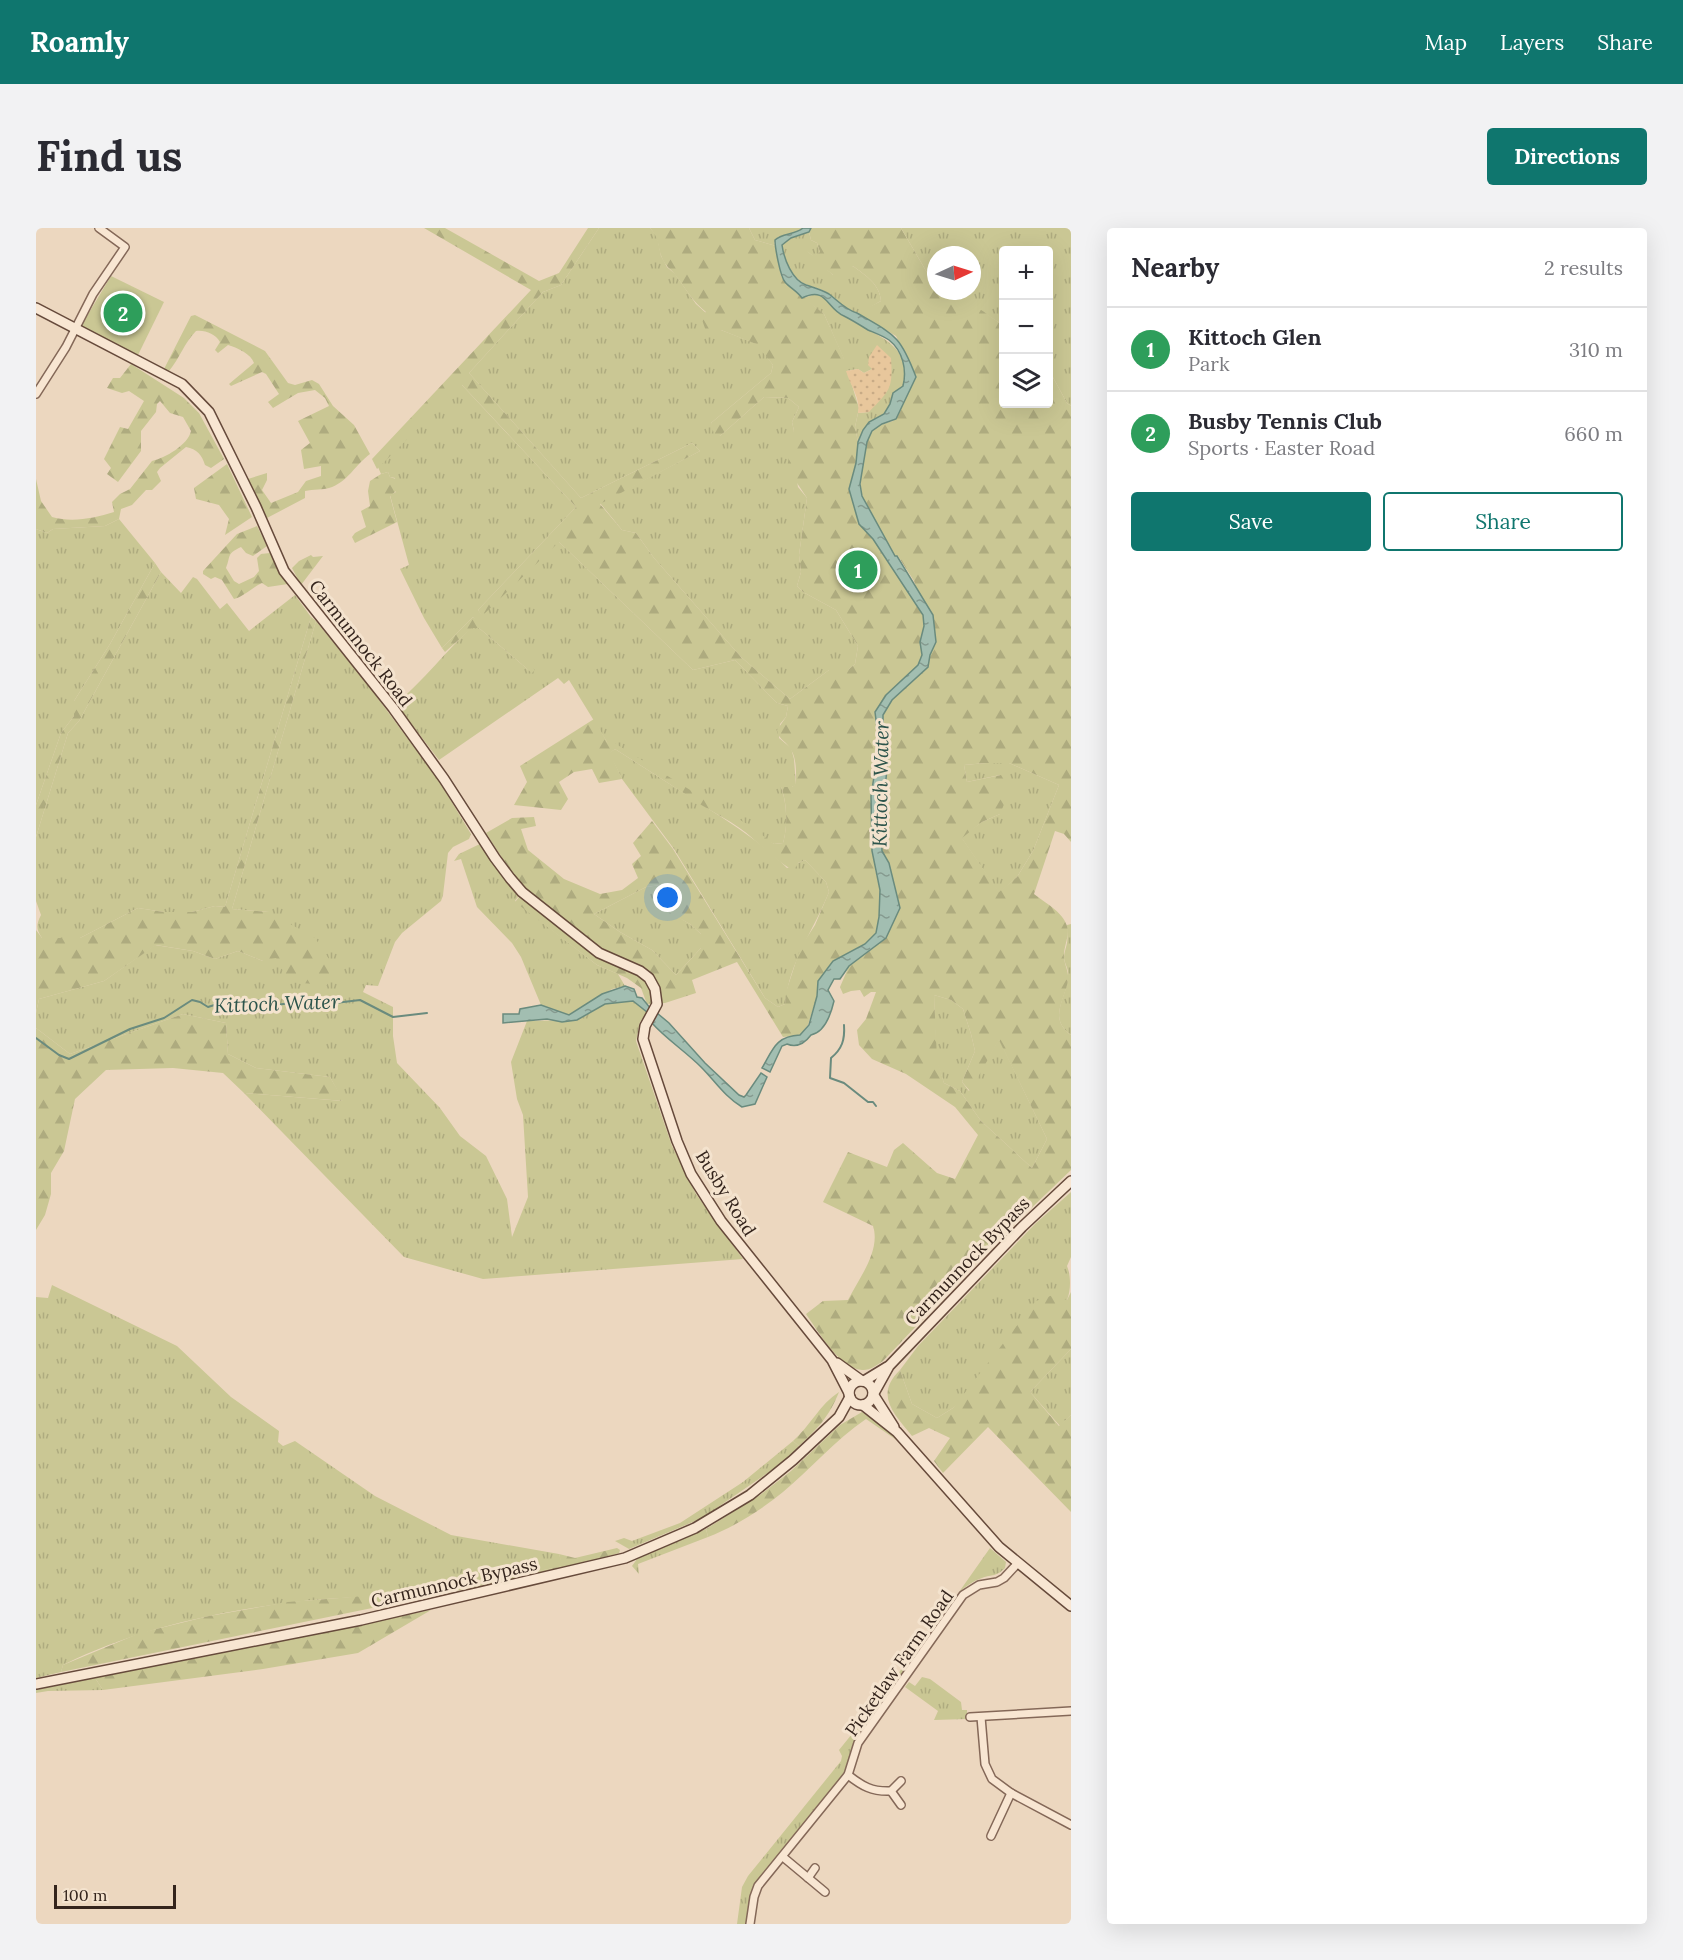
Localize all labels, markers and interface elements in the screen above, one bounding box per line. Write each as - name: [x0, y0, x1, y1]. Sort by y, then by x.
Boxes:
- text: Roamly: [30, 24, 129, 60]
- text: Map: [1424, 29, 1467, 56]
- text: Layers: [1500, 29, 1564, 56]
- text: Share: [1597, 29, 1653, 56]
- button: Directions: [1487, 128, 1647, 185]
- text: Find us: [36, 129, 182, 183]
- north arrow: [927, 246, 981, 300]
- map controls: [999, 246, 1053, 408]
- button: +: [999, 246, 1053, 300]
- text: Nearby: [1131, 251, 1219, 284]
- text: 2 results: [1544, 255, 1623, 280]
- pin: 2: [104, 290, 142, 335]
- button: −: [999, 300, 1053, 354]
- text: Kittoch Glen: [1188, 323, 1321, 351]
- text: 1: [1146, 337, 1155, 362]
- text: 310 m: [1569, 337, 1623, 362]
- text: Park: [1188, 351, 1230, 376]
- button: layers: [999, 354, 1053, 408]
- text: Busby Tennis Club: [1188, 407, 1382, 435]
- text: 2: [1145, 421, 1156, 446]
- text: 660 m: [1564, 421, 1623, 446]
- text: Sports · Easter Road: [1188, 435, 1375, 460]
- button: Save: [1131, 492, 1371, 551]
- button: Share: [1383, 492, 1623, 551]
- pin: 1: [838, 548, 878, 592]
- street label: Carmunnock Road: [304, 575, 418, 711]
- water label: Kittoch Water: [866, 720, 894, 847]
- your location: [653, 883, 682, 912]
- water label: Kittoch Water: [214, 988, 341, 1018]
- street label: Busby Road: [691, 1146, 761, 1240]
- street label: Carmunnock Bypass: [900, 1192, 1034, 1330]
- street label: Carmunnock Bypass: [369, 1552, 539, 1612]
- street label: Picketlaw Farm Road: [840, 1585, 958, 1741]
- scale bar: [54, 1882, 176, 1910]
- text: 100 m: [63, 1885, 107, 1905]

